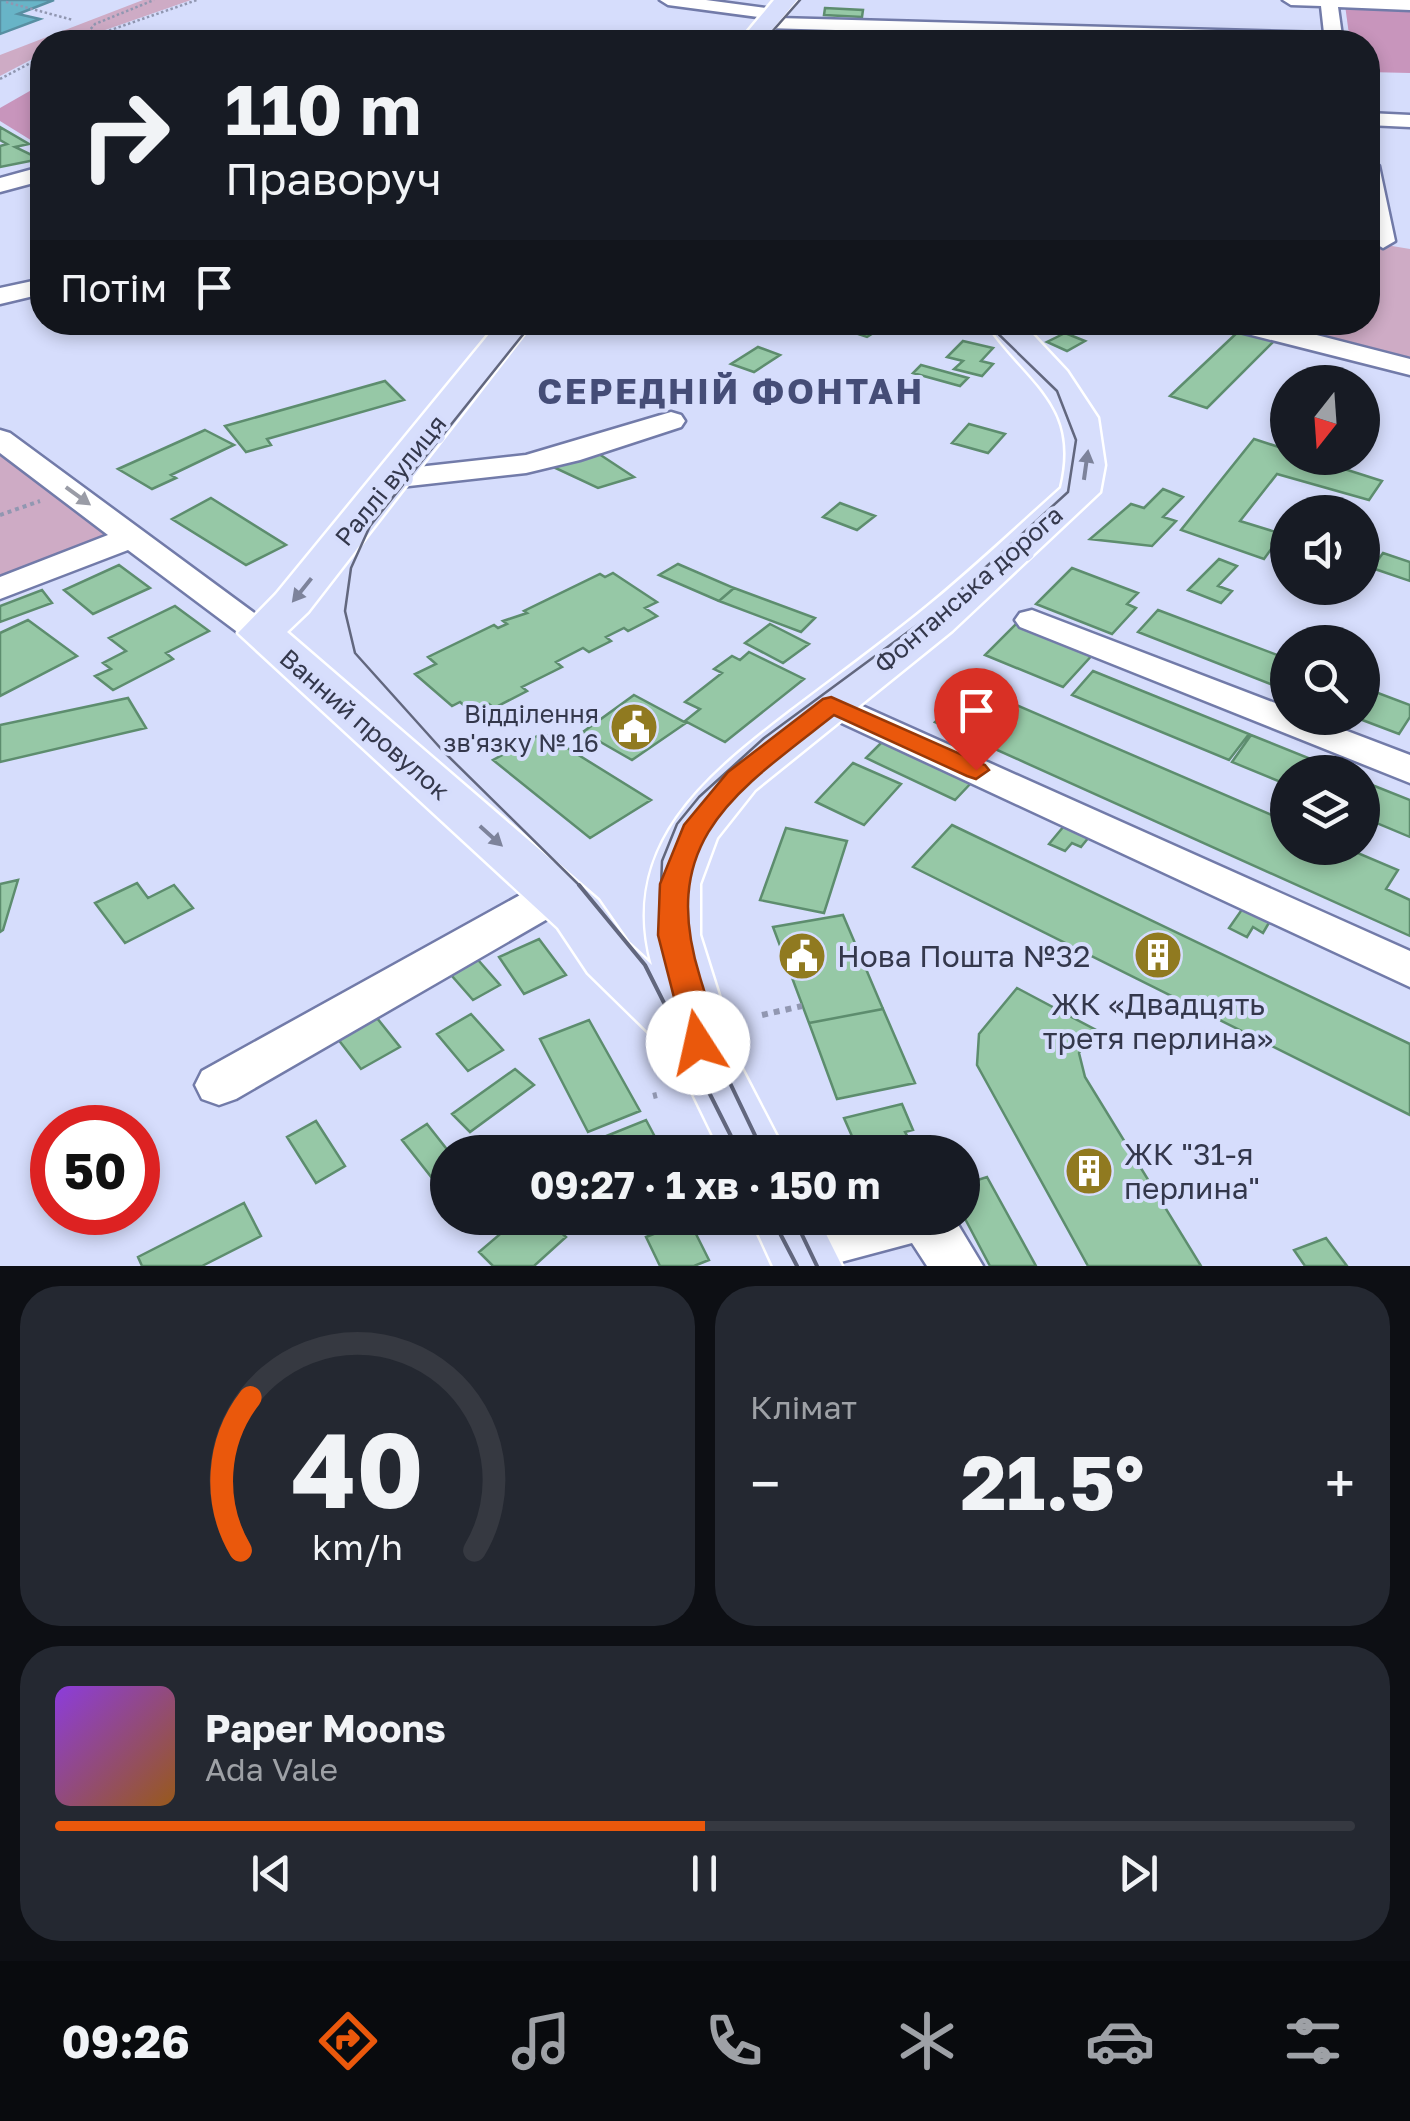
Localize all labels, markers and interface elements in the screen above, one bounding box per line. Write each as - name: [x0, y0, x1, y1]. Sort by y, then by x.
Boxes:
- text: 110 m: [225, 66, 421, 150]
- icon: right: [60, 70, 190, 200]
- text: Праворуч: [225, 151, 442, 205]
- icon: arrive: [187, 260, 242, 315]
- text: Потім: [60, 265, 167, 310]
- north arrow: [1270, 365, 1380, 475]
- map controls: [1270, 365, 1380, 865]
- district label: СЕРЕДНІЙ ФОНТАН: [537, 370, 925, 412]
- street label: Раллі вулиця: [328, 408, 452, 552]
- one-way arrow: [1078, 449, 1094, 480]
- one-way arrow: [65, 486, 91, 506]
- button: sound: [1270, 495, 1380, 605]
- street label: Фонтанська дорога: [867, 499, 1069, 679]
- one-way arrow: [292, 576, 313, 602]
- button: search: [1270, 625, 1380, 735]
- street label: Ванний провулок: [274, 642, 456, 806]
- pin: [934, 668, 1019, 771]
- icon: arrive: [949, 683, 1004, 738]
- place label: Відділення зв'язку № 16: [443, 698, 599, 758]
- public building icon: Відділення зв'язку № 16: [608, 701, 660, 753]
- button: layers: [1270, 755, 1380, 865]
- one-way arrow: [479, 824, 503, 847]
- building icon: ЖК «Двадцять третя перлина»: [1132, 929, 1184, 981]
- public building icon: Нова Пошта №32: [776, 930, 828, 982]
- place label: Нова Пошта №32: [837, 938, 1090, 974]
- place label: ЖК «Двадцять третя перлина»: [1043, 986, 1273, 1056]
- position arrow: [646, 991, 750, 1095]
- speed limit sign: 50: [30, 1105, 160, 1235]
- place label: ЖК "31-я перлина": [1124, 1136, 1260, 1206]
- building icon: ЖК "31-я перлина": [1063, 1145, 1115, 1197]
- text: 09:27 · 1 хв · 150 m: [530, 1162, 880, 1207]
- text: Клімат: [750, 1388, 857, 1426]
- text: 40: [291, 1406, 424, 1531]
- text: 21.5°: [961, 1436, 1144, 1527]
- text: −: [750, 1450, 780, 1516]
- text: +: [1325, 1450, 1355, 1516]
- text: km/h: [312, 1525, 403, 1568]
- text: Paper Moons: [205, 1705, 446, 1750]
- text: Ada Vale: [205, 1750, 338, 1788]
- icon: previous: [244, 1846, 299, 1901]
- icon: pause: [677, 1846, 732, 1901]
- icon: next: [1111, 1846, 1166, 1901]
- icon: directions: [313, 2006, 383, 2076]
- icon: music: [506, 2006, 576, 2076]
- icon: phone: [699, 2006, 769, 2076]
- icon: climate: [892, 2006, 962, 2076]
- icon: car: [1085, 2006, 1155, 2076]
- icon: filters: [1278, 2006, 1348, 2076]
- text: 09:26: [62, 2014, 190, 2068]

